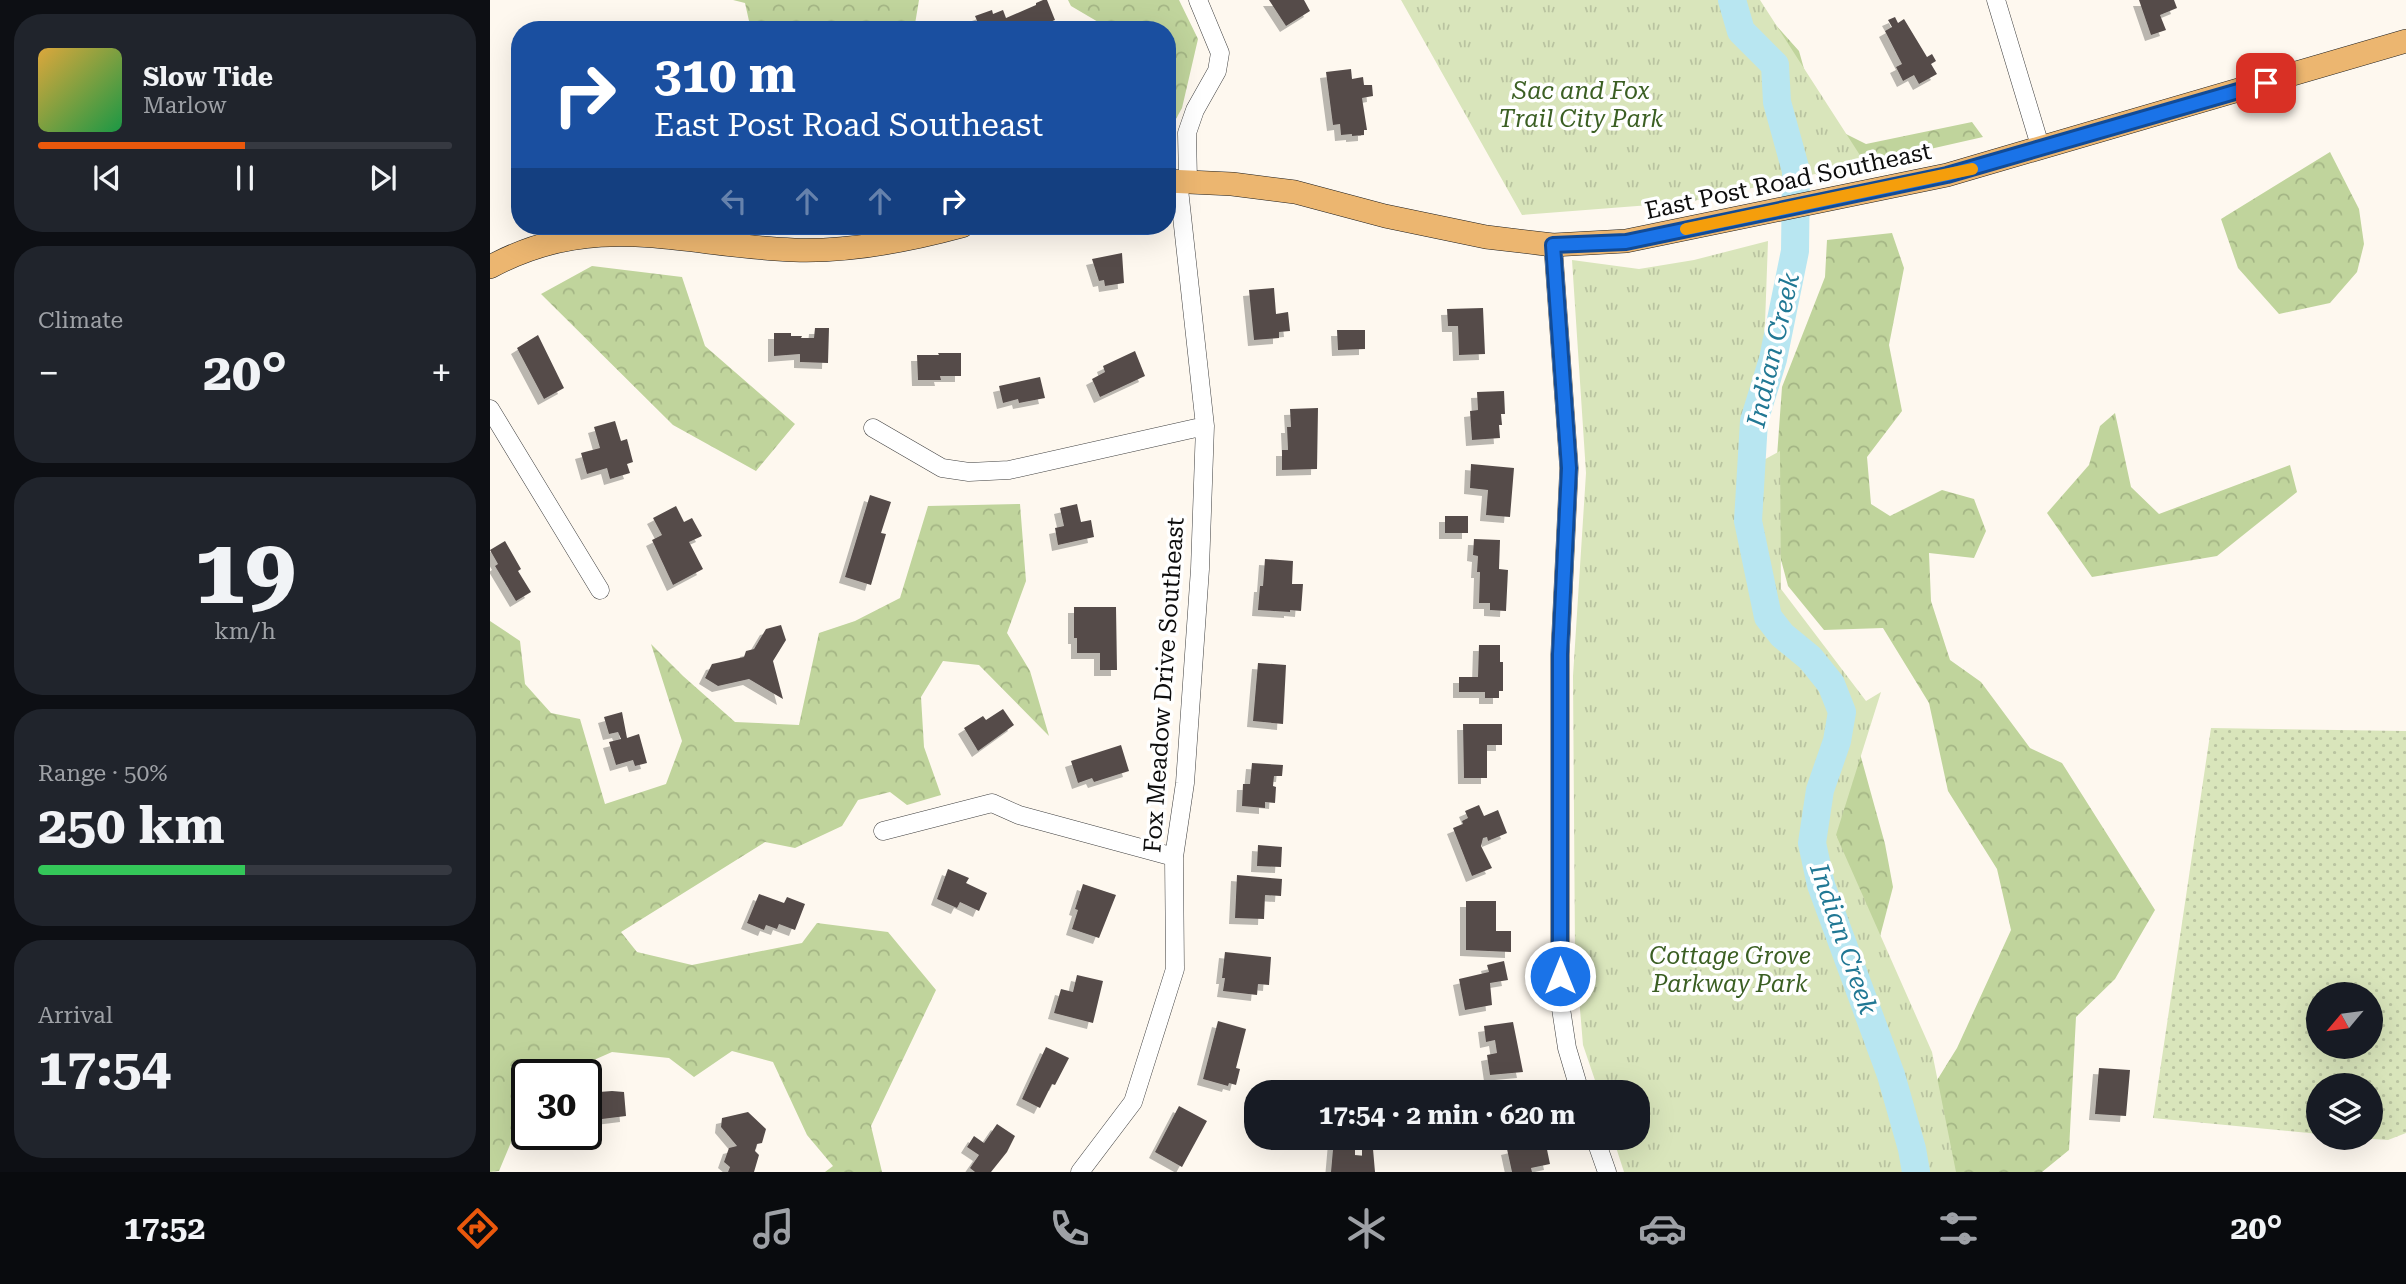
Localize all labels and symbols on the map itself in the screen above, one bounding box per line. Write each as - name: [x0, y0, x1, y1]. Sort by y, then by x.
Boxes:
- pin: [2236, 53, 2296, 113]
- park label: Sac and Fox Trail City Park: [1499, 77, 1663, 133]
- street label: East Post Road Southeast: [1642, 137, 1934, 225]
- water label: Indian Creek: [1740, 269, 1806, 431]
- street label: Fox Meadow Drive Southeast: [1138, 516, 1190, 854]
- water label: Indian Creek: [1804, 859, 1884, 1019]
- position arrow: [1523, 939, 1597, 1013]
- park label: Cottage Grove Parkway Park: [1649, 942, 1811, 998]
- north arrow: [2306, 982, 2384, 1059]
- speed limit sign: 30: [511, 1059, 602, 1150]

